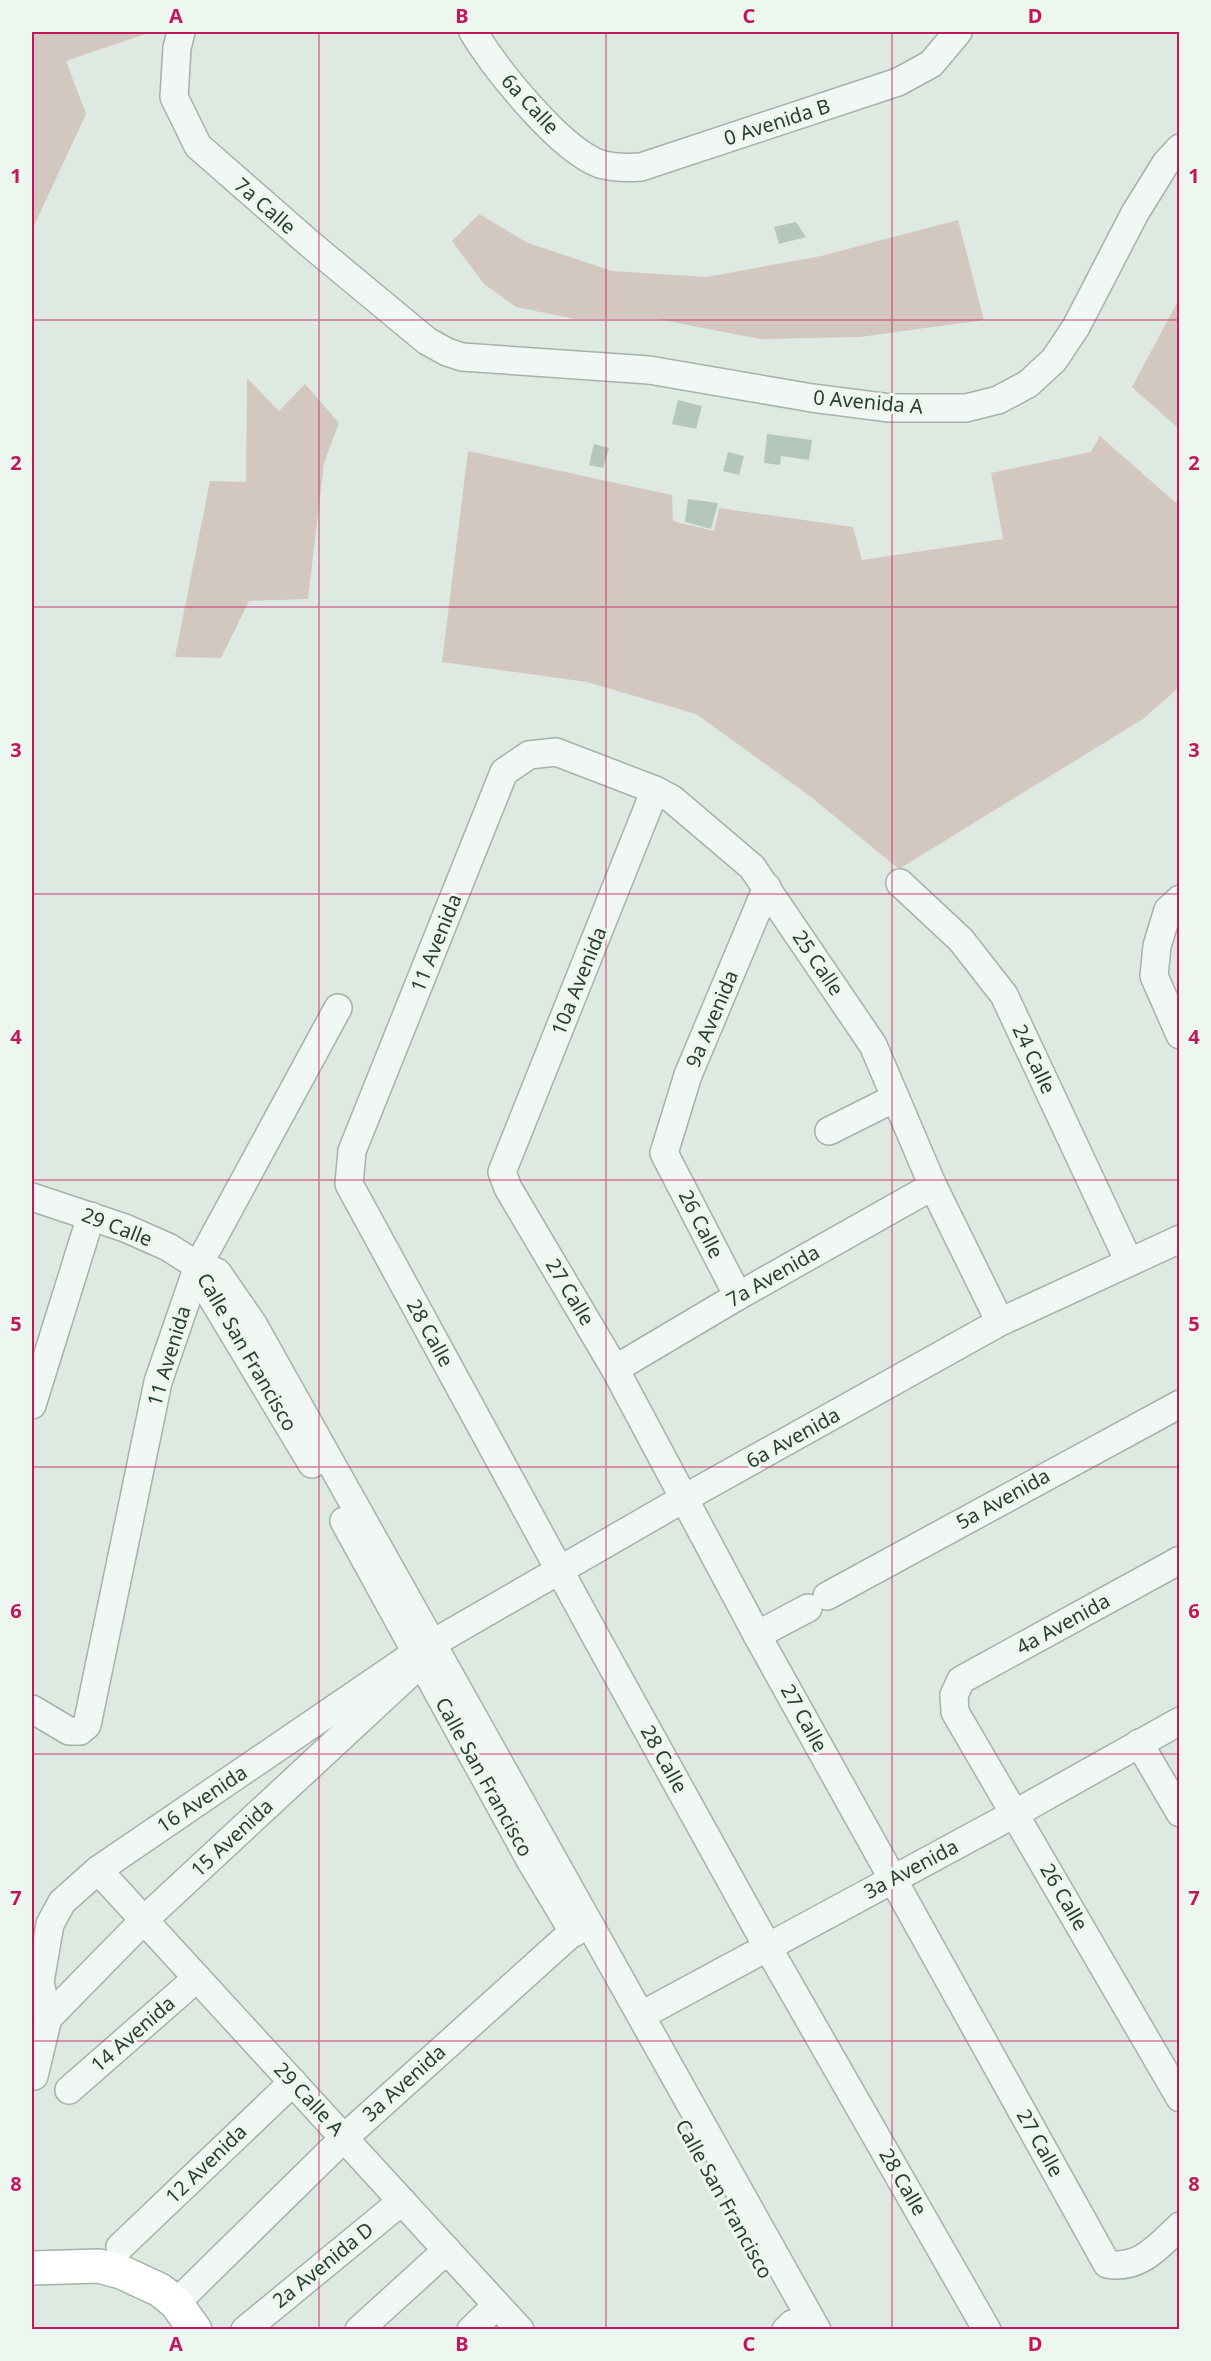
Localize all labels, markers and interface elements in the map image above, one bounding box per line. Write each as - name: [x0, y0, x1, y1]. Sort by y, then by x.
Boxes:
- text: A: [169, 2, 183, 29]
- text: B: [455, 2, 469, 29]
- text: C: [743, 2, 756, 29]
- text: D: [1028, 2, 1042, 29]
- street label: 6a Calle: [495, 68, 565, 140]
- street label: 0 Avenida B: [720, 92, 833, 151]
- text: 1: [10, 162, 22, 189]
- text: 1: [1188, 162, 1200, 189]
- street label: 7a Calle: [229, 171, 302, 240]
- street label: 0 Avenida A: [812, 383, 924, 420]
- text: 2: [10, 449, 22, 476]
- text: 2: [1188, 449, 1200, 476]
- text: 3: [10, 736, 22, 763]
- text: 3: [1188, 736, 1200, 763]
- street label: 11 Avenida: [404, 890, 467, 996]
- street label: 10a Avenida: [545, 923, 613, 1039]
- street label: 25 Calle: [787, 925, 850, 1001]
- street label: 9a Avenida: [679, 966, 744, 1072]
- street label: 24 Calle: [1007, 1020, 1062, 1098]
- text: 4: [10, 1023, 22, 1050]
- text: 4: [1188, 1023, 1200, 1050]
- street label: 26 Calle: [673, 1185, 730, 1263]
- street label: 29 Calle: [78, 1201, 156, 1252]
- street label: 7a Avenida: [721, 1238, 824, 1313]
- street label: 27 Calle: [540, 1253, 601, 1330]
- street label: Calle San Francisco: [191, 1268, 304, 1436]
- street label: 28 Calle: [401, 1294, 460, 1371]
- street label: 11 Avenida: [141, 1302, 197, 1409]
- text: 5: [10, 1310, 22, 1337]
- text: 5: [1188, 1310, 1200, 1337]
- street label: 6a Avenida: [741, 1401, 844, 1474]
- street label: 5a Avenida: [951, 1462, 1054, 1535]
- street label: 4a Avenida: [1011, 1587, 1114, 1660]
- text: 6: [10, 1597, 22, 1624]
- text: 6: [1188, 1597, 1200, 1624]
- street label: 27 Calle: [775, 1679, 834, 1756]
- street label: Calle San Francisco: [429, 1692, 539, 1861]
- street label: 28 Calle: [635, 1720, 694, 1797]
- street label: 16 Avenida: [151, 1758, 252, 1839]
- street label: 15 Avenida: [185, 1793, 279, 1883]
- street label: 3a Avenida: [859, 1832, 963, 1905]
- street label: 26 Calle: [1034, 1858, 1095, 1935]
- text: 7: [10, 1884, 22, 1911]
- text: 7: [1188, 1884, 1200, 1911]
- street label: 14 Avenida: [85, 1990, 181, 2078]
- street label: 3a Avenida: [356, 2038, 451, 2127]
- street label: 29 Calle A: [268, 2056, 351, 2141]
- street label: 27 Calle: [1011, 2104, 1070, 2181]
- street label: Calle San Francisco: [669, 2114, 779, 2283]
- street label: 12 Avenida: [159, 2118, 252, 2209]
- street label: 28 Calle: [873, 2143, 934, 2220]
- text: 8: [10, 2170, 22, 2197]
- text: 8: [1188, 2170, 1200, 2197]
- street label: 2a Avenida D: [266, 2215, 379, 2314]
- text: A: [169, 2330, 183, 2357]
- text: B: [455, 2330, 469, 2357]
- text: C: [743, 2330, 756, 2357]
- text: D: [1028, 2330, 1042, 2357]

